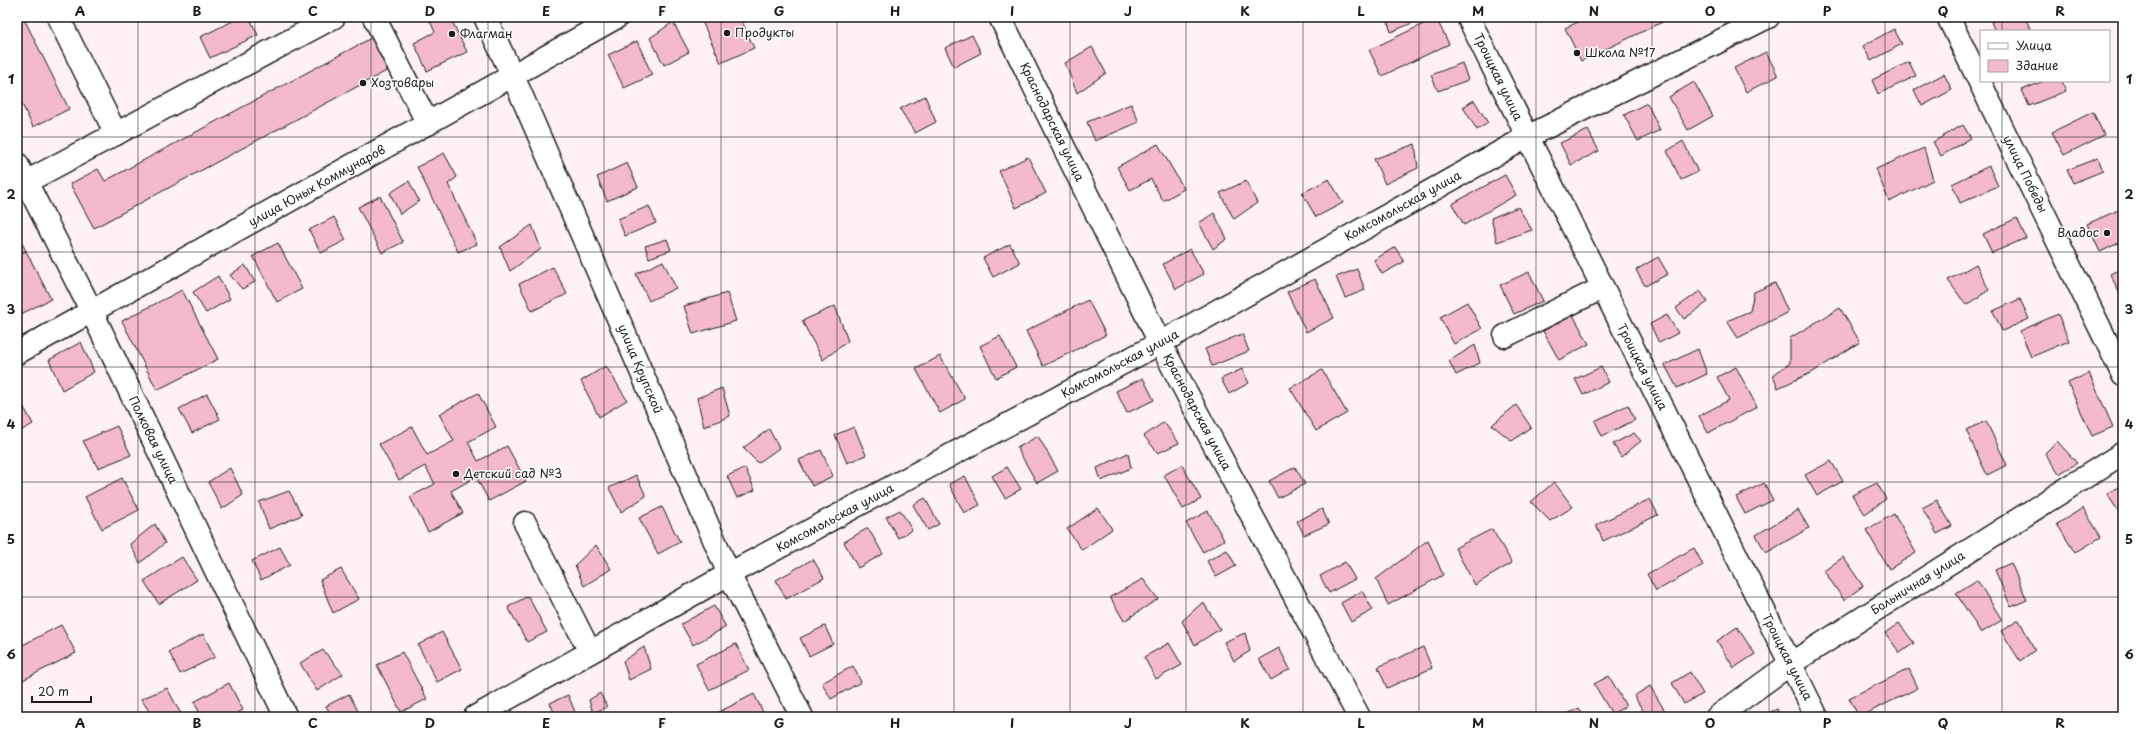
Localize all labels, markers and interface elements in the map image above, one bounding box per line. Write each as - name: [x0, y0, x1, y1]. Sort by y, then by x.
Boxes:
- text: A: [75, 1, 85, 20]
- text: B: [193, 1, 202, 20]
- text: C: [308, 1, 318, 20]
- text: D: [425, 1, 435, 20]
- text: E: [542, 1, 550, 20]
- text: F: [658, 1, 666, 20]
- text: G: [774, 1, 784, 20]
- text: H: [890, 1, 900, 20]
- text: I: [1010, 1, 1014, 20]
- text: J: [1124, 1, 1132, 20]
- text: K: [1240, 1, 1250, 20]
- text: L: [1357, 1, 1365, 20]
- text: M: [1472, 1, 1484, 20]
- text: N: [1589, 1, 1599, 20]
- text: O: [1705, 1, 1715, 20]
- text: P: [1823, 1, 1832, 20]
- text: Q: [1938, 1, 1948, 20]
- text: R: [2055, 1, 2065, 20]
- place label: Продукты: [735, 23, 794, 41]
- place label: Флагман: [460, 24, 513, 42]
- marker: Продукты: [722, 28, 732, 38]
- marker: Флагман: [447, 29, 457, 39]
- street label: Троицкая улица: [1470, 30, 1528, 124]
- legend: [1980, 30, 2110, 82]
- text: Улица: [2016, 36, 2052, 54]
- place label: Школа №17: [1585, 43, 1656, 61]
- marker: Школа №17: [1572, 48, 1582, 58]
- text: Здание: [2016, 56, 2058, 74]
- street label: Краснодарская улица: [1016, 59, 1090, 184]
- text: 1: [8, 69, 14, 88]
- text: 1: [2126, 69, 2132, 88]
- place label: Хозтовары: [371, 73, 434, 91]
- marker: Хозтовары: [358, 78, 368, 88]
- street label: улица Победы: [1999, 132, 2053, 216]
- street label: улица Юных Коммунаров: [245, 140, 388, 230]
- street label: Комсомольская улица: [1341, 165, 1464, 245]
- text: 2: [6, 184, 16, 203]
- text: 2: [2124, 184, 2134, 203]
- place label: Владос: [2057, 223, 2099, 241]
- marker: Владос: [2102, 228, 2112, 238]
- text: 3: [7, 299, 16, 318]
- text: 3: [2125, 299, 2134, 318]
- street label: Троицкая улица: [1613, 320, 1673, 413]
- street label: улица Крупской: [614, 321, 668, 416]
- street label: Комсомольская улица: [1058, 324, 1182, 402]
- street label: Краснодарская улица: [1159, 350, 1237, 474]
- street label: Полковая улица: [125, 393, 183, 487]
- text: 4: [7, 414, 16, 433]
- text: 4: [2125, 414, 2134, 433]
- place label: Детский сад №3: [463, 464, 562, 482]
- marker: Детский сад №3: [451, 469, 461, 479]
- street label: Комсомольская улица: [773, 478, 897, 556]
- text: 5: [7, 529, 15, 548]
- text: 5: [2125, 529, 2133, 548]
- street label: Больничная улица: [1867, 546, 1968, 618]
- street label: Троицкая улица: [1758, 610, 1818, 703]
- text: 6: [6, 644, 16, 663]
- text: 6: [2124, 644, 2134, 663]
- scale bar: [32, 678, 91, 704]
- text: 20 m: [38, 682, 69, 700]
- text: A: [75, 713, 85, 732]
- text: B: [193, 713, 202, 732]
- text: C: [308, 713, 318, 732]
- text: D: [425, 713, 435, 732]
- text: E: [542, 713, 550, 732]
- text: F: [658, 713, 666, 732]
- text: G: [774, 713, 784, 732]
- text: H: [890, 713, 900, 732]
- text: I: [1010, 713, 1014, 732]
- text: J: [1124, 713, 1132, 732]
- text: K: [1240, 713, 1250, 732]
- text: L: [1357, 713, 1365, 732]
- text: M: [1472, 713, 1484, 732]
- text: N: [1589, 713, 1599, 732]
- text: O: [1705, 713, 1715, 732]
- text: P: [1823, 713, 1832, 732]
- text: Q: [1938, 713, 1948, 732]
- text: R: [2055, 713, 2065, 732]

